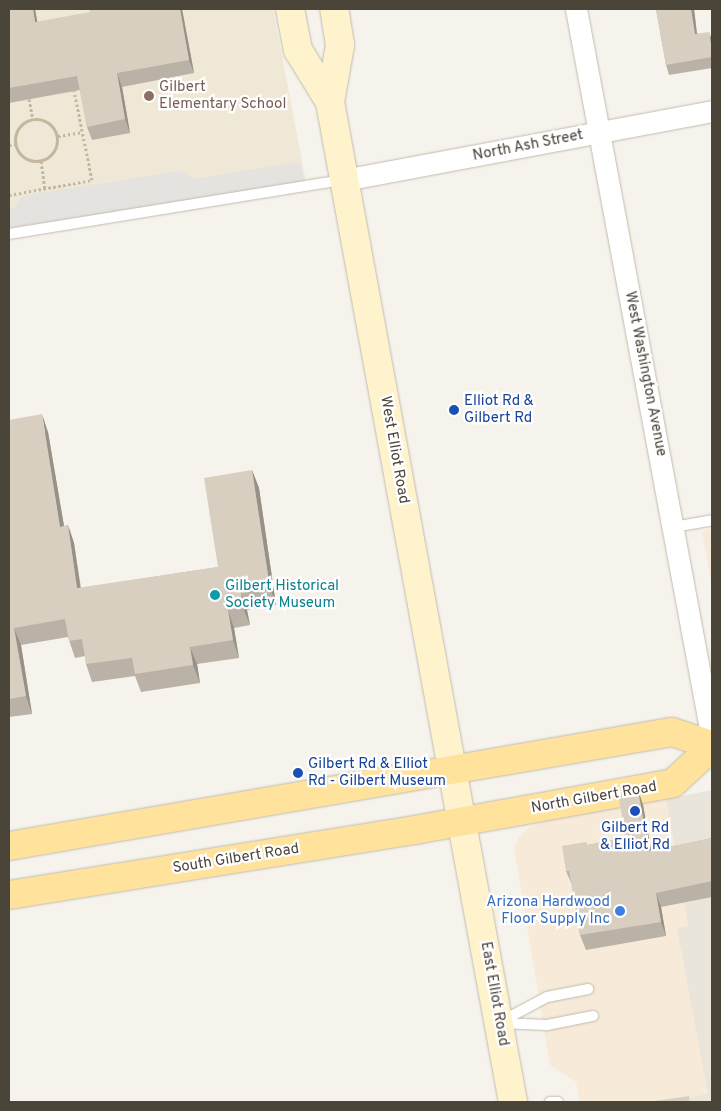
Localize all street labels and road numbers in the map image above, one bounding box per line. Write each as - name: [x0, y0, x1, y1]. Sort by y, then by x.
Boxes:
- street label: North Ash Street: [471, 126, 585, 166]
- street label: West Washington Avenue: [620, 289, 670, 459]
- street label: West Elliot Road: [376, 395, 412, 505]
- street label: North Gilbert Road: [530, 778, 658, 818]
- street label: South Gilbert Road: [171, 840, 301, 878]
- street label: East Elliot Road: [476, 940, 512, 1048]

